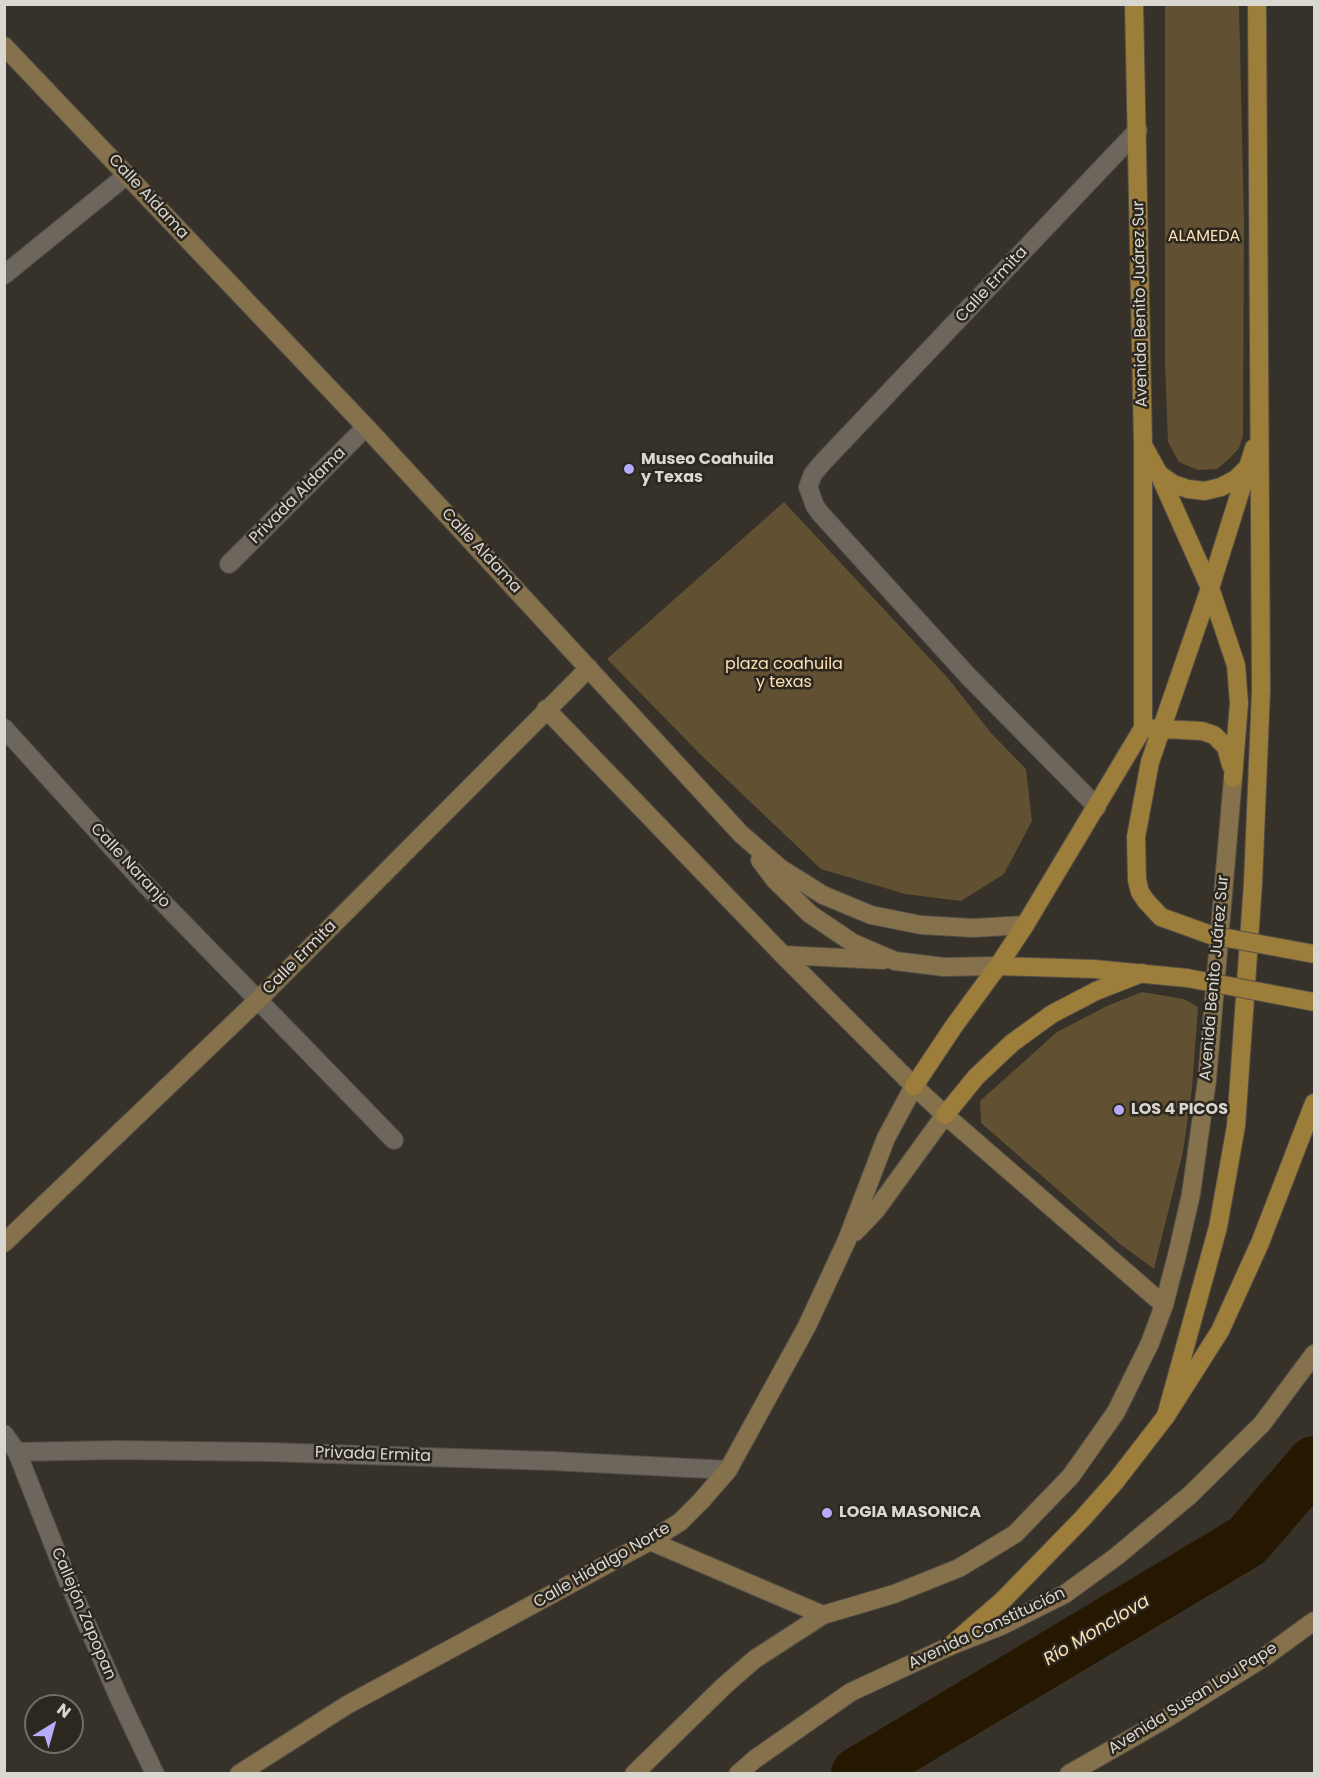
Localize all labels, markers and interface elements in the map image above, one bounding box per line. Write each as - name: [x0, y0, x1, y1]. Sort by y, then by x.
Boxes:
- street label: Calle Aldama: [104, 151, 192, 243]
- street label: Avenida Benito Juárez Sur: [1130, 201, 1152, 407]
- park label: ALAMEDA: [1168, 227, 1240, 247]
- street label: Calle Ermita: [952, 243, 1032, 327]
- street label: Privada Aldama: [246, 444, 350, 548]
- place label: Museo Coahuila y Texas: [641, 450, 774, 488]
- marker: Museo Coahuila y Texas: [622, 462, 636, 476]
- street label: Calle Aldama: [437, 505, 525, 597]
- park label: plaza coahuila y texas: [725, 655, 843, 693]
- street label: Calle Naranjo: [86, 820, 174, 912]
- street label: Avenida Benito Juárez Sur: [1196, 874, 1234, 1082]
- street label: Calle Ermita: [259, 917, 341, 999]
- place label: LOS 4 PICOS: [1131, 1100, 1228, 1120]
- marker: LOS 4 PICOS: [1112, 1103, 1126, 1117]
- street label: Privada Ermita: [315, 1443, 431, 1467]
- place label: LOGIA MASONICA: [839, 1503, 981, 1523]
- marker: LOGIA MASONICA: [820, 1506, 834, 1520]
- street label: Calle Hidalgo Norte: [530, 1519, 674, 1613]
- street label: Callejón Zapopan: [46, 1545, 120, 1683]
- street label: Avenida Constitución: [906, 1584, 1068, 1674]
- water label: Río Monclova: [1040, 1591, 1154, 1671]
- street label: Avenida Susan Lou Pape: [1105, 1639, 1281, 1759]
- north arrow: [24, 1694, 84, 1754]
- text: N: [52, 1698, 76, 1724]

